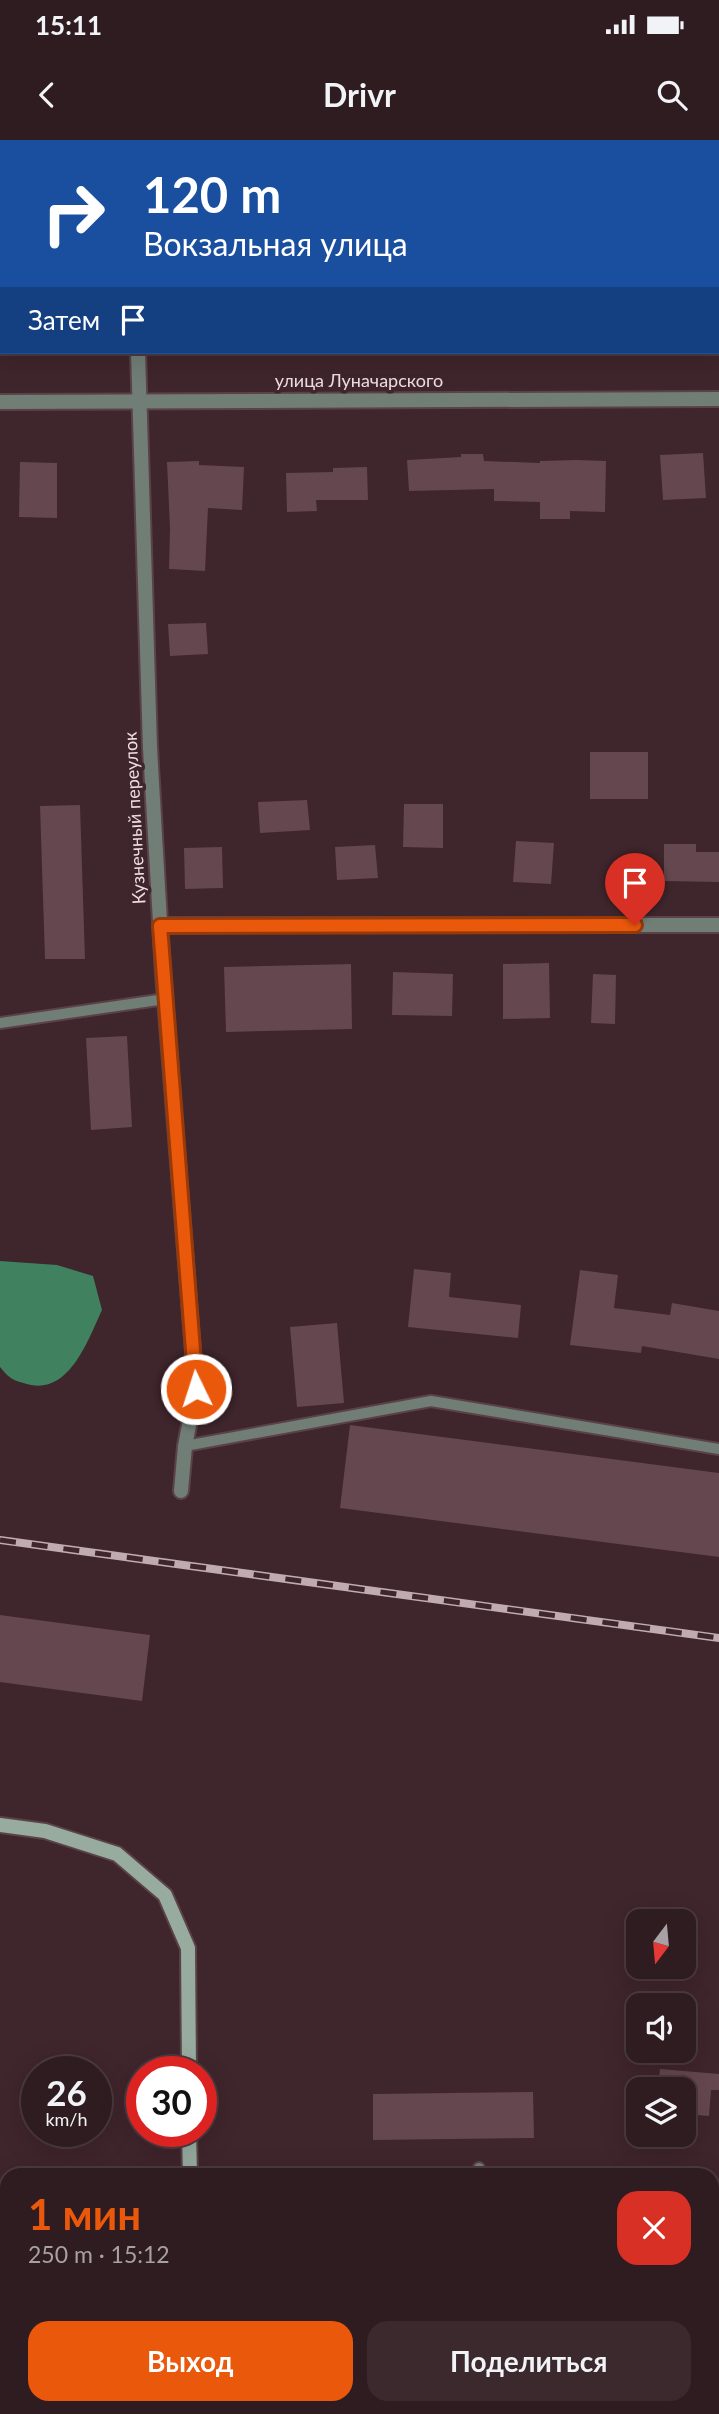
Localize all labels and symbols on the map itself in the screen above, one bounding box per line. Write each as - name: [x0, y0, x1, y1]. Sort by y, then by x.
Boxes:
- street label: улица Луначарского: [275, 369, 443, 391]
- street label: Кузнечный переулок: [118, 730, 150, 905]
- pin: [605, 853, 665, 925]
- position arrow: [159, 1352, 233, 1426]
- north arrow: [626, 1909, 696, 1979]
- speed limit sign: 30: [126, 2056, 217, 2147]

